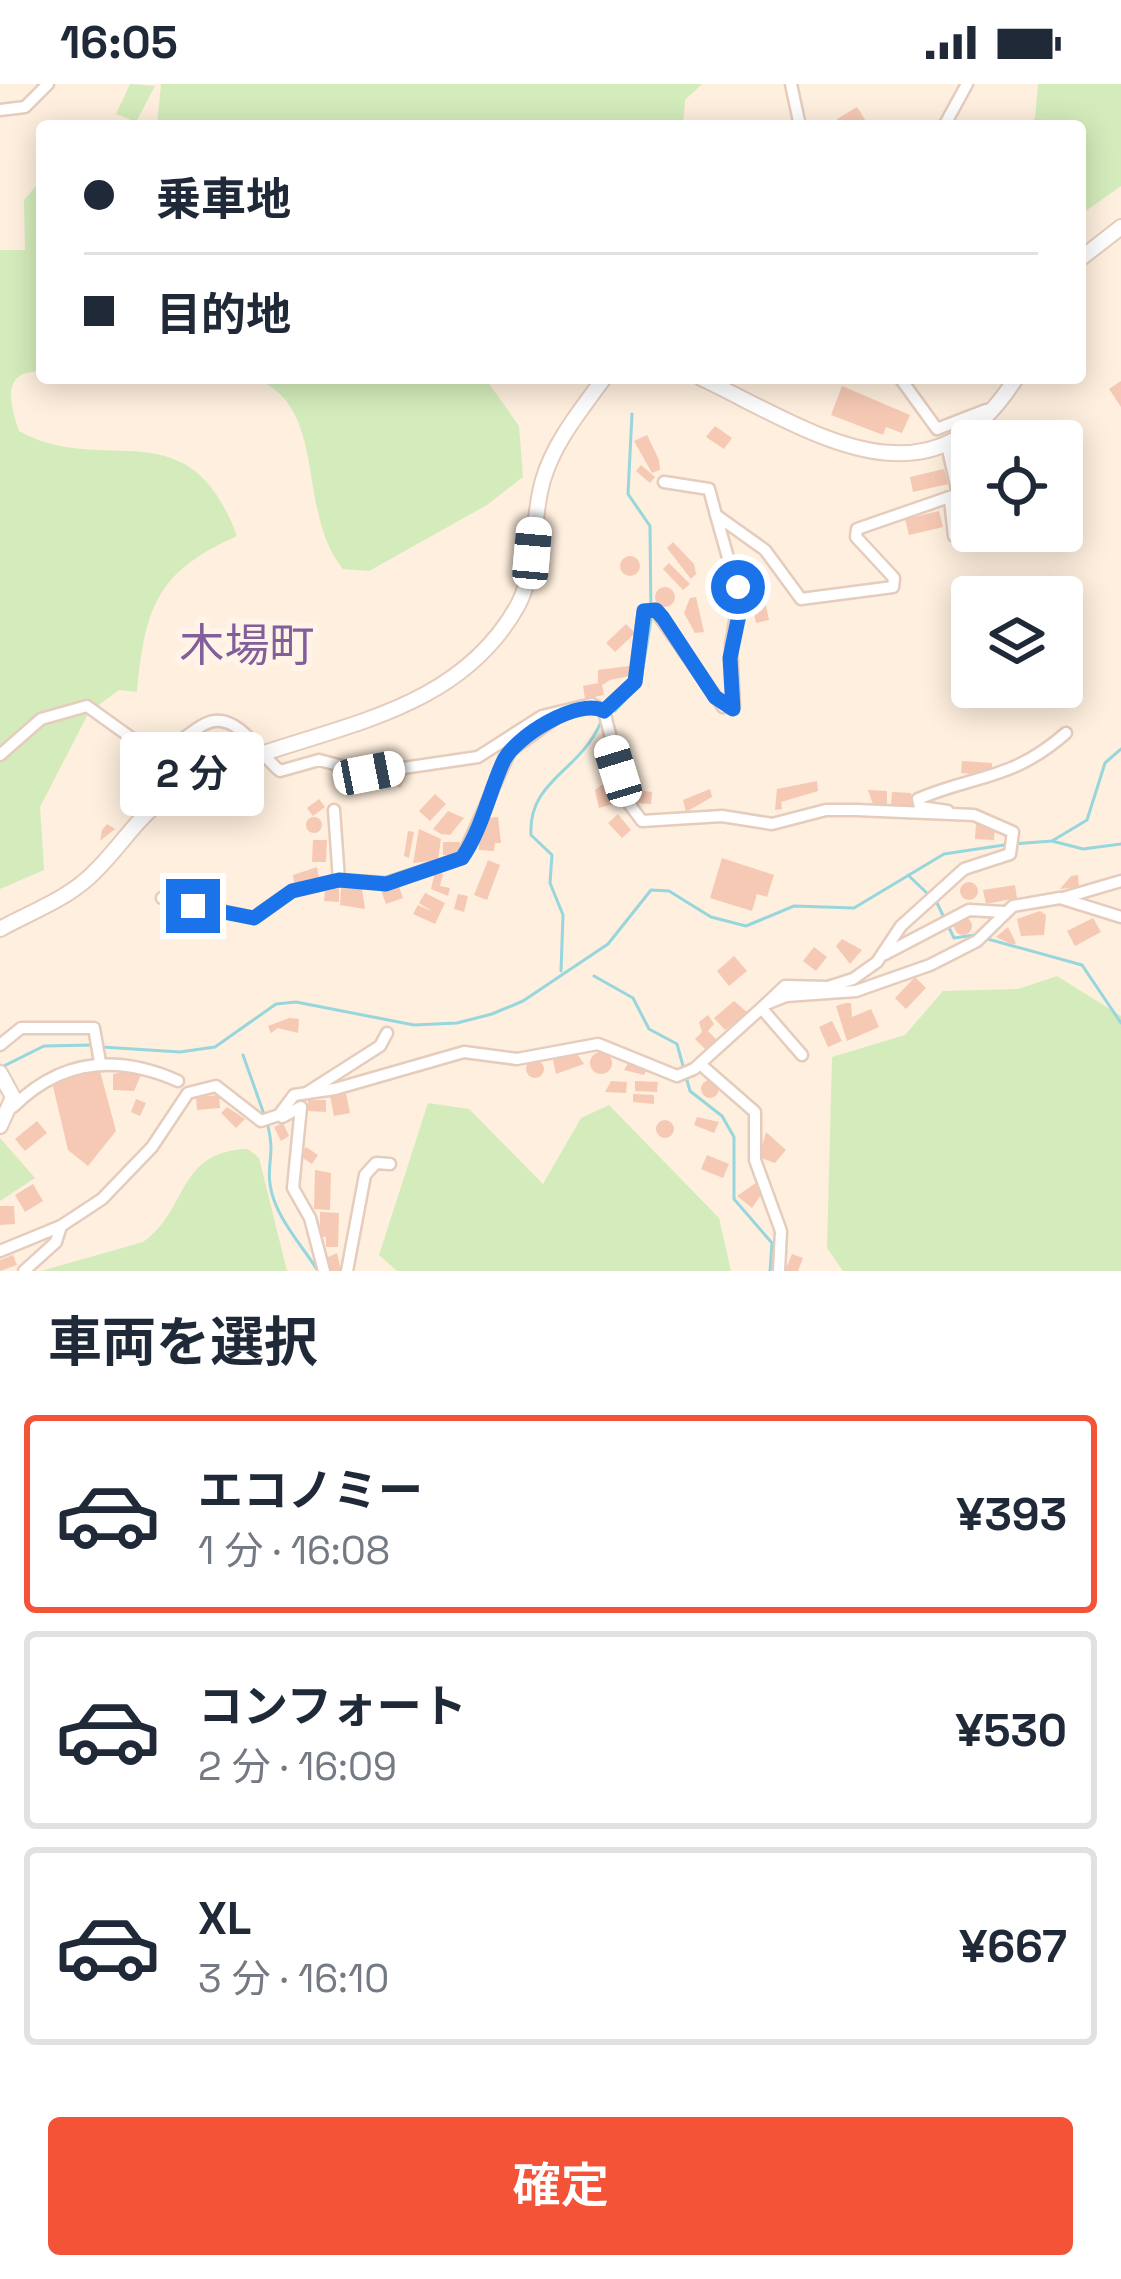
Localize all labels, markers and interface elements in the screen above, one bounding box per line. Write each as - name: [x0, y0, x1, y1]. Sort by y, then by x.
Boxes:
- text: 16:05: [60, 14, 178, 71]
- text: 乗車地: [156, 171, 291, 228]
- text: 目的地: [156, 286, 291, 343]
- map controls: [951, 420, 1083, 708]
- button: locate: [951, 420, 1083, 552]
- car: [511, 516, 553, 590]
- route start: [711, 560, 765, 614]
- button: layers: [951, 576, 1083, 708]
- district label: 木場町: [179, 617, 315, 674]
- car: [590, 731, 646, 811]
- callout: 2 分: [121, 732, 265, 816]
- car: [330, 748, 408, 798]
- text: 2 分: [156, 749, 228, 798]
- route end: [166, 879, 220, 933]
- text: 車両を選択: [48, 1308, 318, 1377]
- icon: car: [54, 1460, 162, 1568]
- text: エコノミー: [198, 1462, 423, 1519]
- text: ¥393: [957, 1486, 1067, 1543]
- text: 1 分 · 16:08: [198, 1526, 390, 1575]
- icon: car: [54, 1676, 162, 1784]
- text: コンフォート: [198, 1678, 467, 1735]
- text: ¥530: [956, 1702, 1067, 1759]
- text: 2 分 · 16:09: [198, 1742, 397, 1791]
- text: XL: [198, 1890, 251, 1947]
- icon: car: [54, 1892, 162, 2000]
- text: ¥667: [959, 1918, 1067, 1975]
- text: 3 分 · 16:10: [198, 1954, 389, 2003]
- button: 確定: [48, 2117, 1073, 2255]

